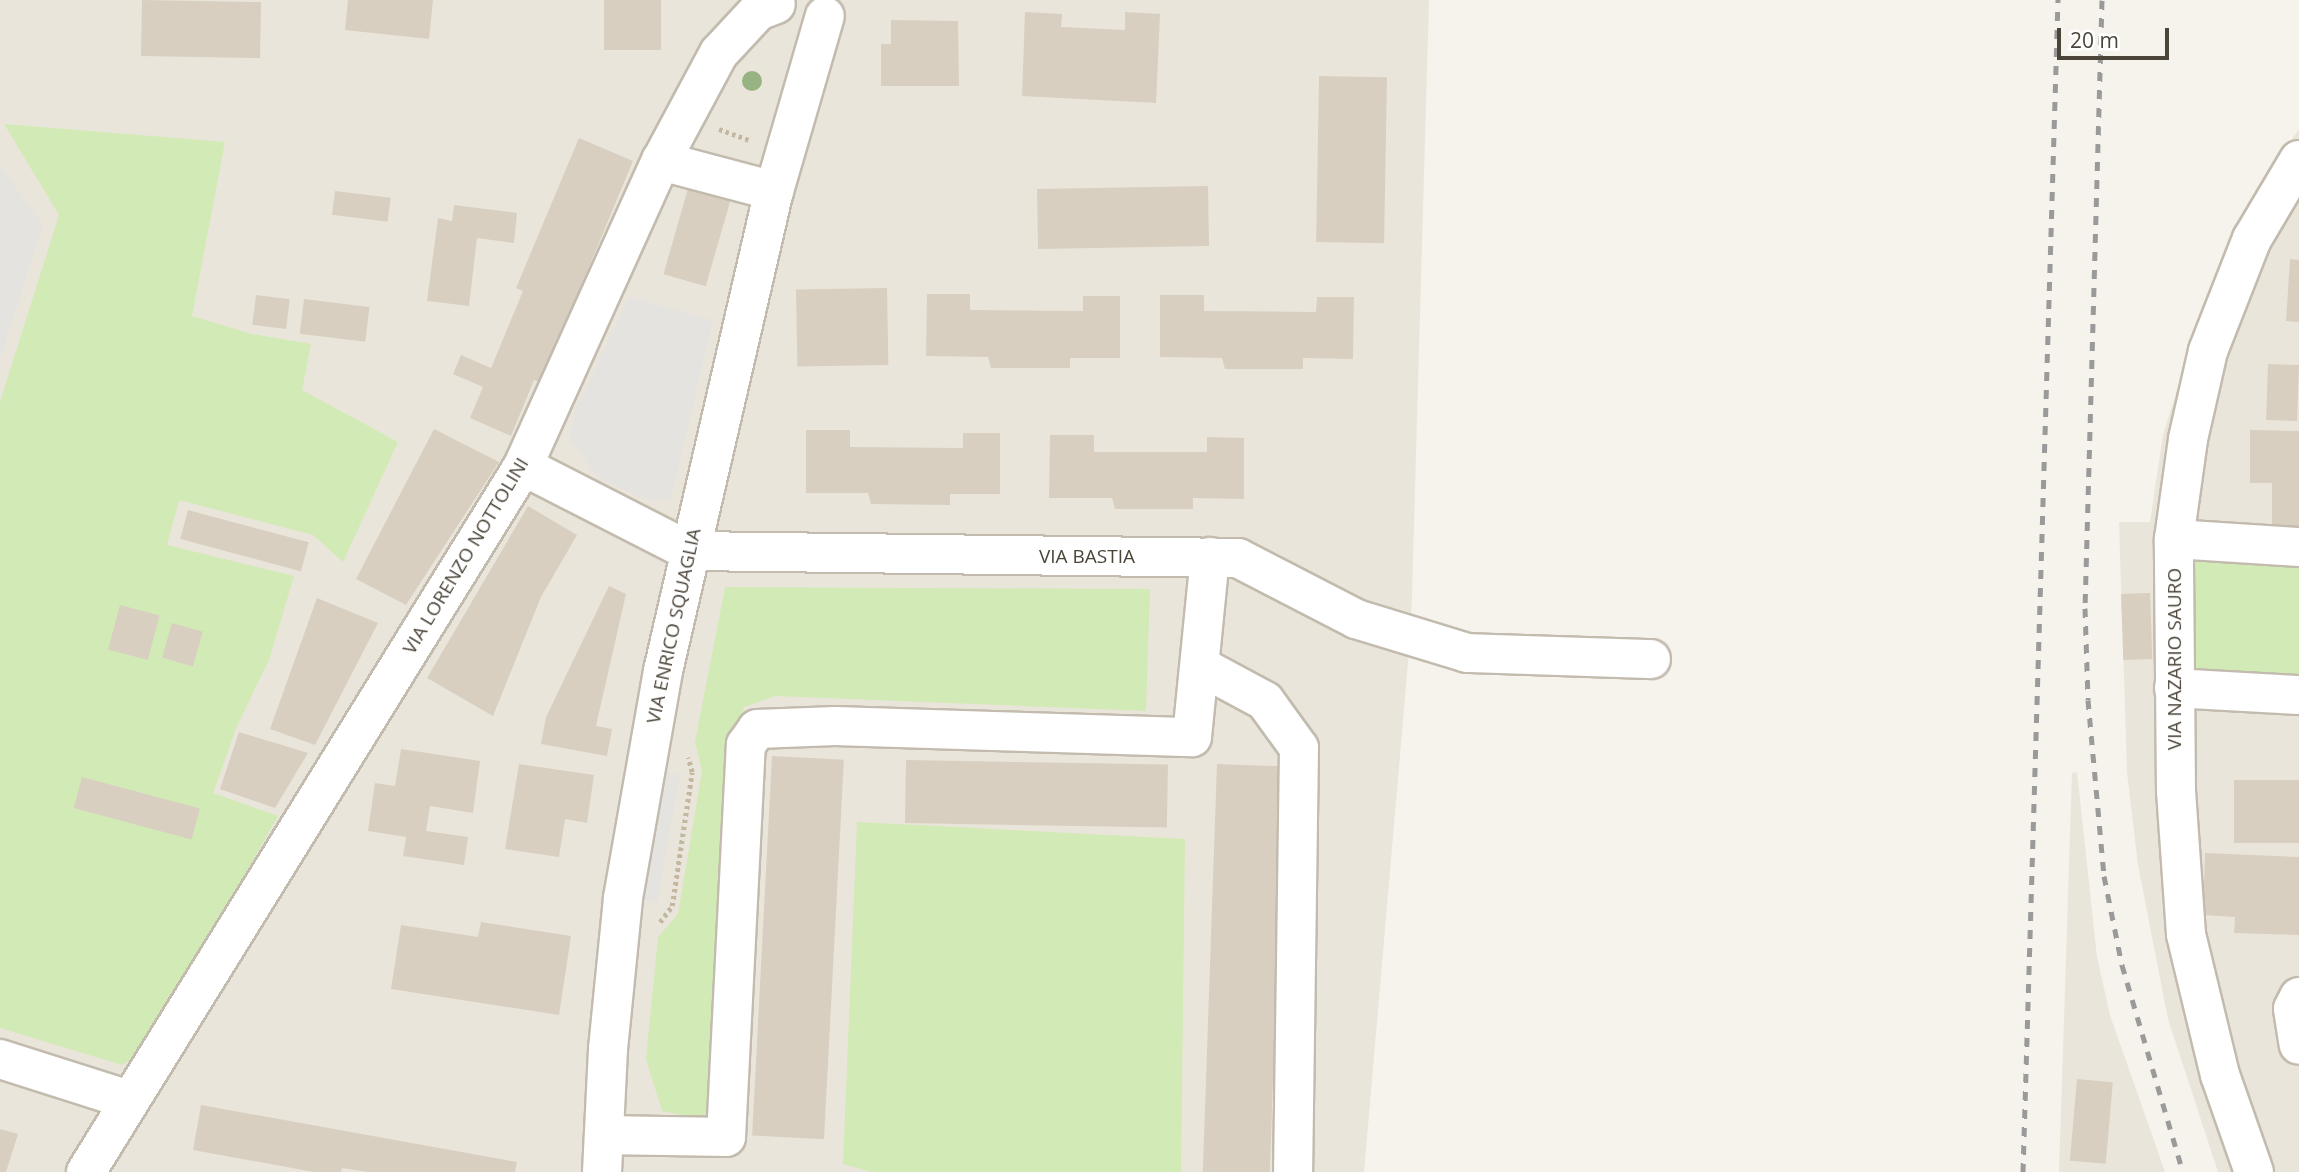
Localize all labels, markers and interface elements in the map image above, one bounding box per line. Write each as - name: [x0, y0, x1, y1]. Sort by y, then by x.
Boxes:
- scale bar: [2061, 14, 2173, 58]
- text: 20 m: [2070, 26, 2119, 54]
- street label: VIA LORENZO NOTTOLINI: [398, 454, 534, 658]
- street label: VIA ENRICO SQUAGLIA: [642, 526, 706, 726]
- street label: VIA BASTIA: [1039, 546, 1135, 568]
- street label: VIA NAZARIO SAURO: [2164, 568, 2186, 750]

